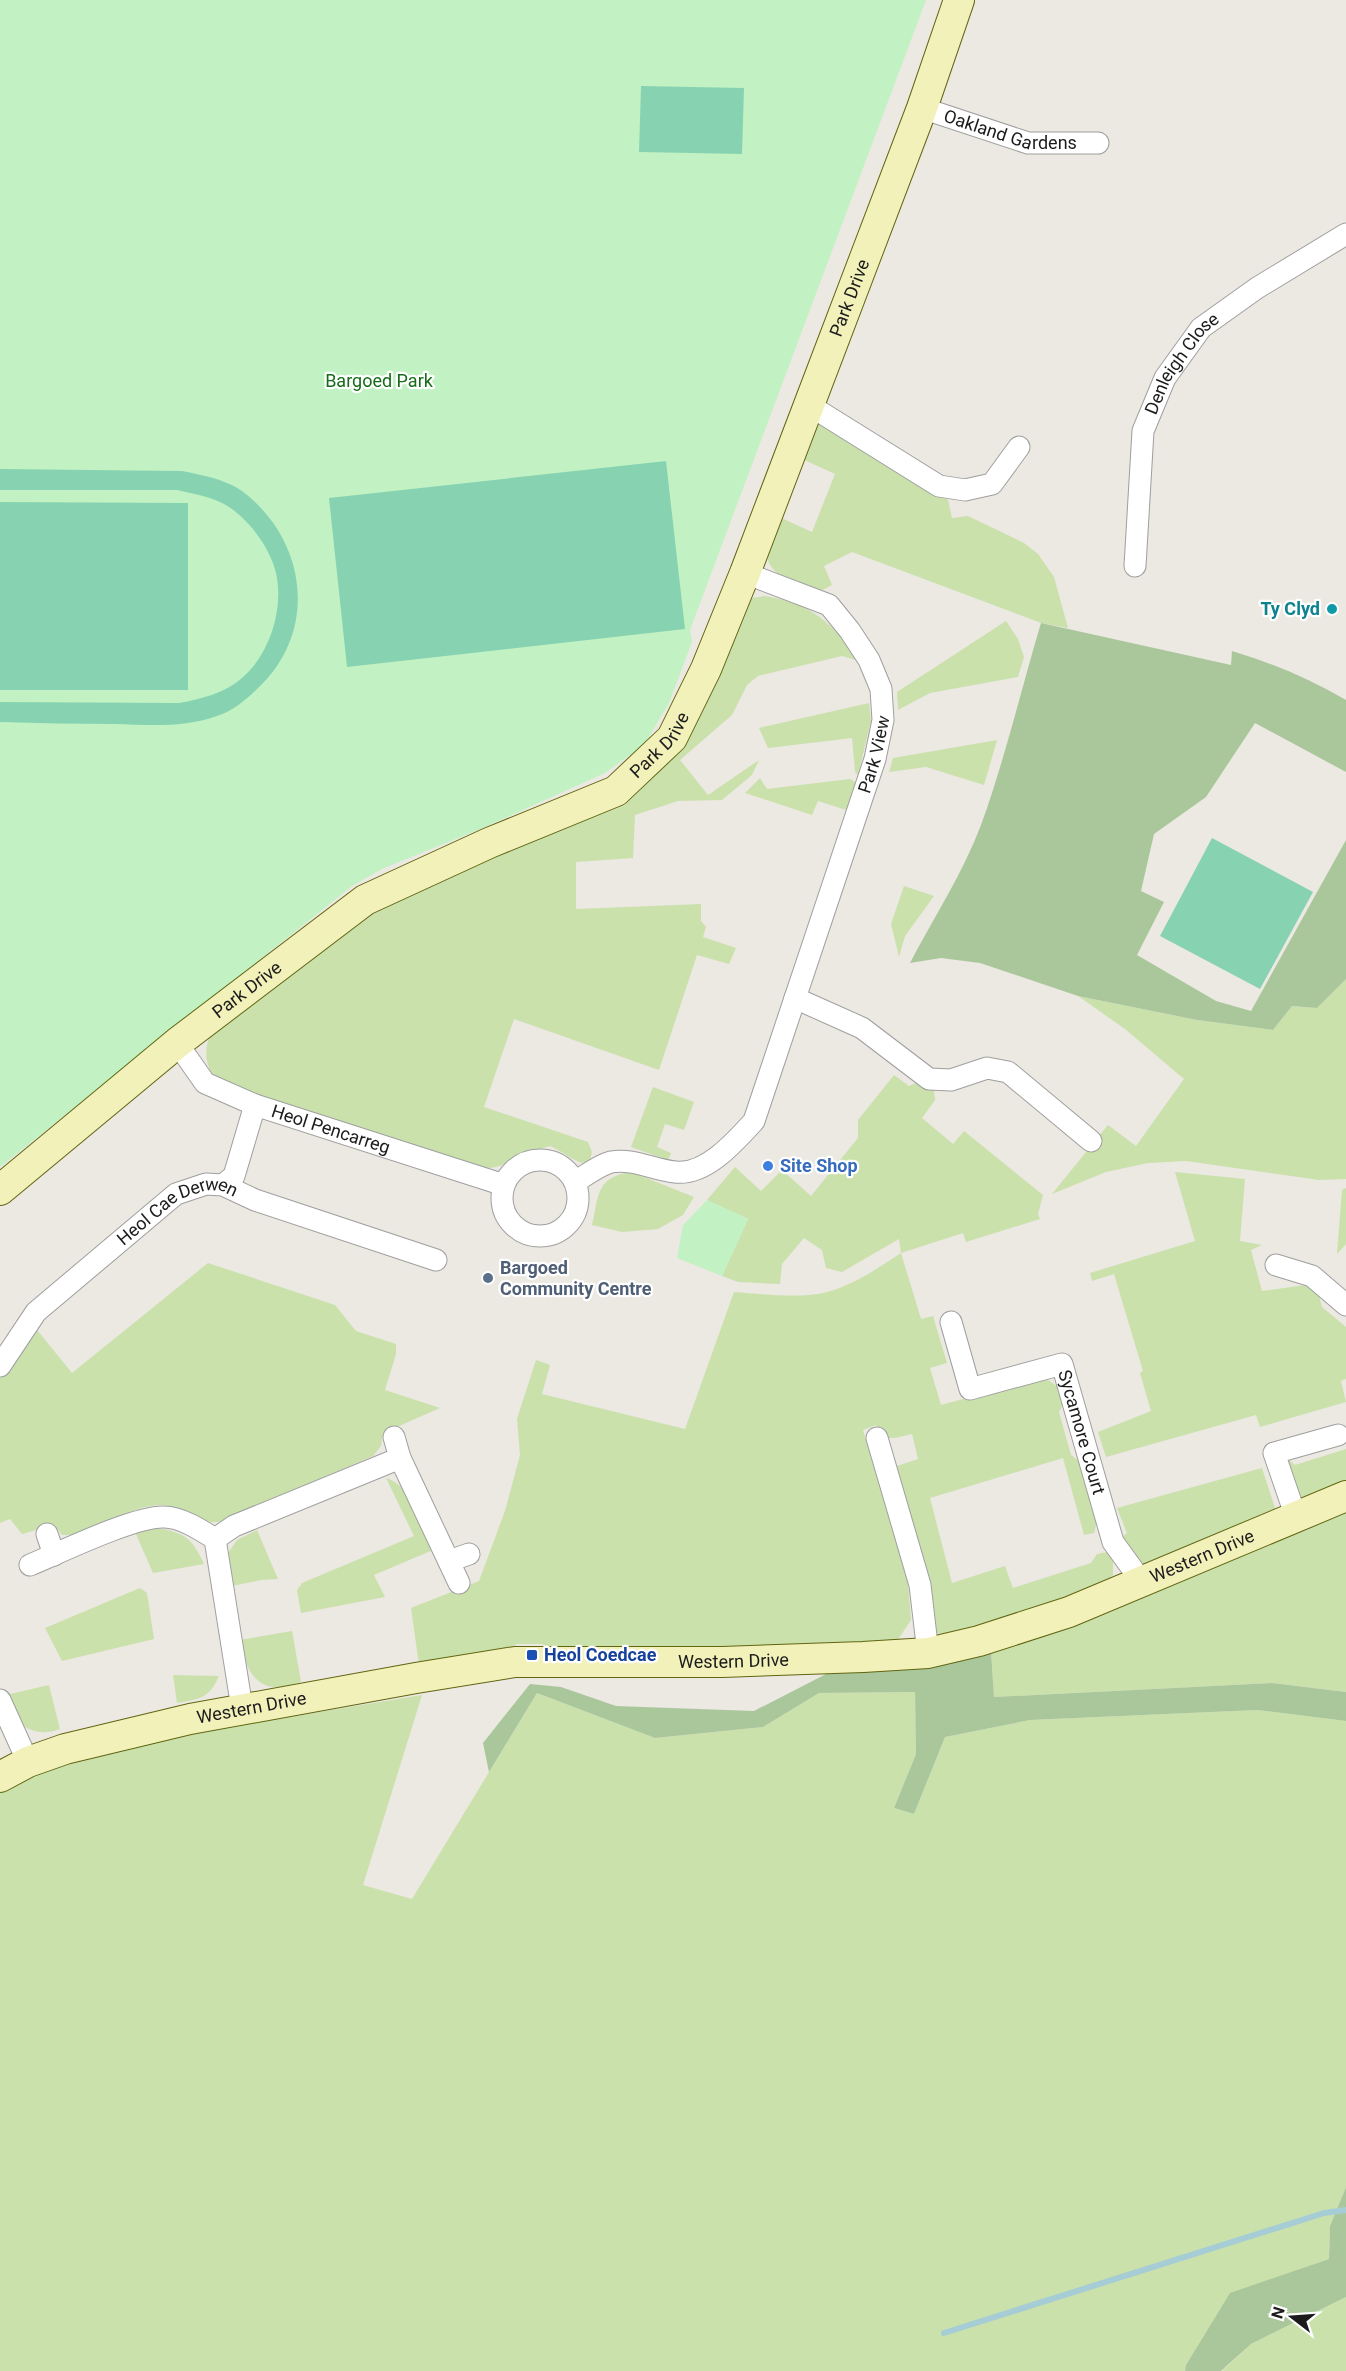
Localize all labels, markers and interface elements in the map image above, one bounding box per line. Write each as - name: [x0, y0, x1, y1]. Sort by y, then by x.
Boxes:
- street label: Oakland Gardens: [941, 105, 1077, 154]
- street label: Park Drive: [825, 256, 874, 339]
- street label: Denleigh Close: [1140, 308, 1223, 417]
- park label: Bargoed Park: [325, 370, 434, 391]
- place label: Ty Clyd: [1260, 598, 1320, 619]
- marker: Ty Clyd: [1325, 602, 1339, 616]
- street label: Park Drive: [625, 708, 693, 782]
- street label: Park View: [853, 713, 894, 796]
- street label: Park Drive: [208, 956, 285, 1022]
- street label: Heol Pencarreg: [269, 1100, 393, 1158]
- place label: Site Shop: [780, 1155, 858, 1176]
- marker: Site Shop: [761, 1159, 775, 1173]
- street label: Heol Cae Derwen: [112, 1173, 241, 1249]
- place label: Bargoed Community Centre: [500, 1257, 652, 1299]
- marker: Bargoed Community Centre: [481, 1271, 495, 1285]
- street label: Sycamore Court: [1054, 1367, 1110, 1497]
- street label: Western Drive: [1147, 1525, 1257, 1587]
- place label: Heol Coedcae: [544, 1644, 657, 1665]
- marker: Heol Coedcae: [525, 1648, 539, 1662]
- street label: Western Drive: [678, 1649, 789, 1672]
- street label: Western Drive: [195, 1687, 308, 1728]
- north arrow: [1262, 2287, 1322, 2347]
- text: N: [1267, 2305, 1289, 2321]

